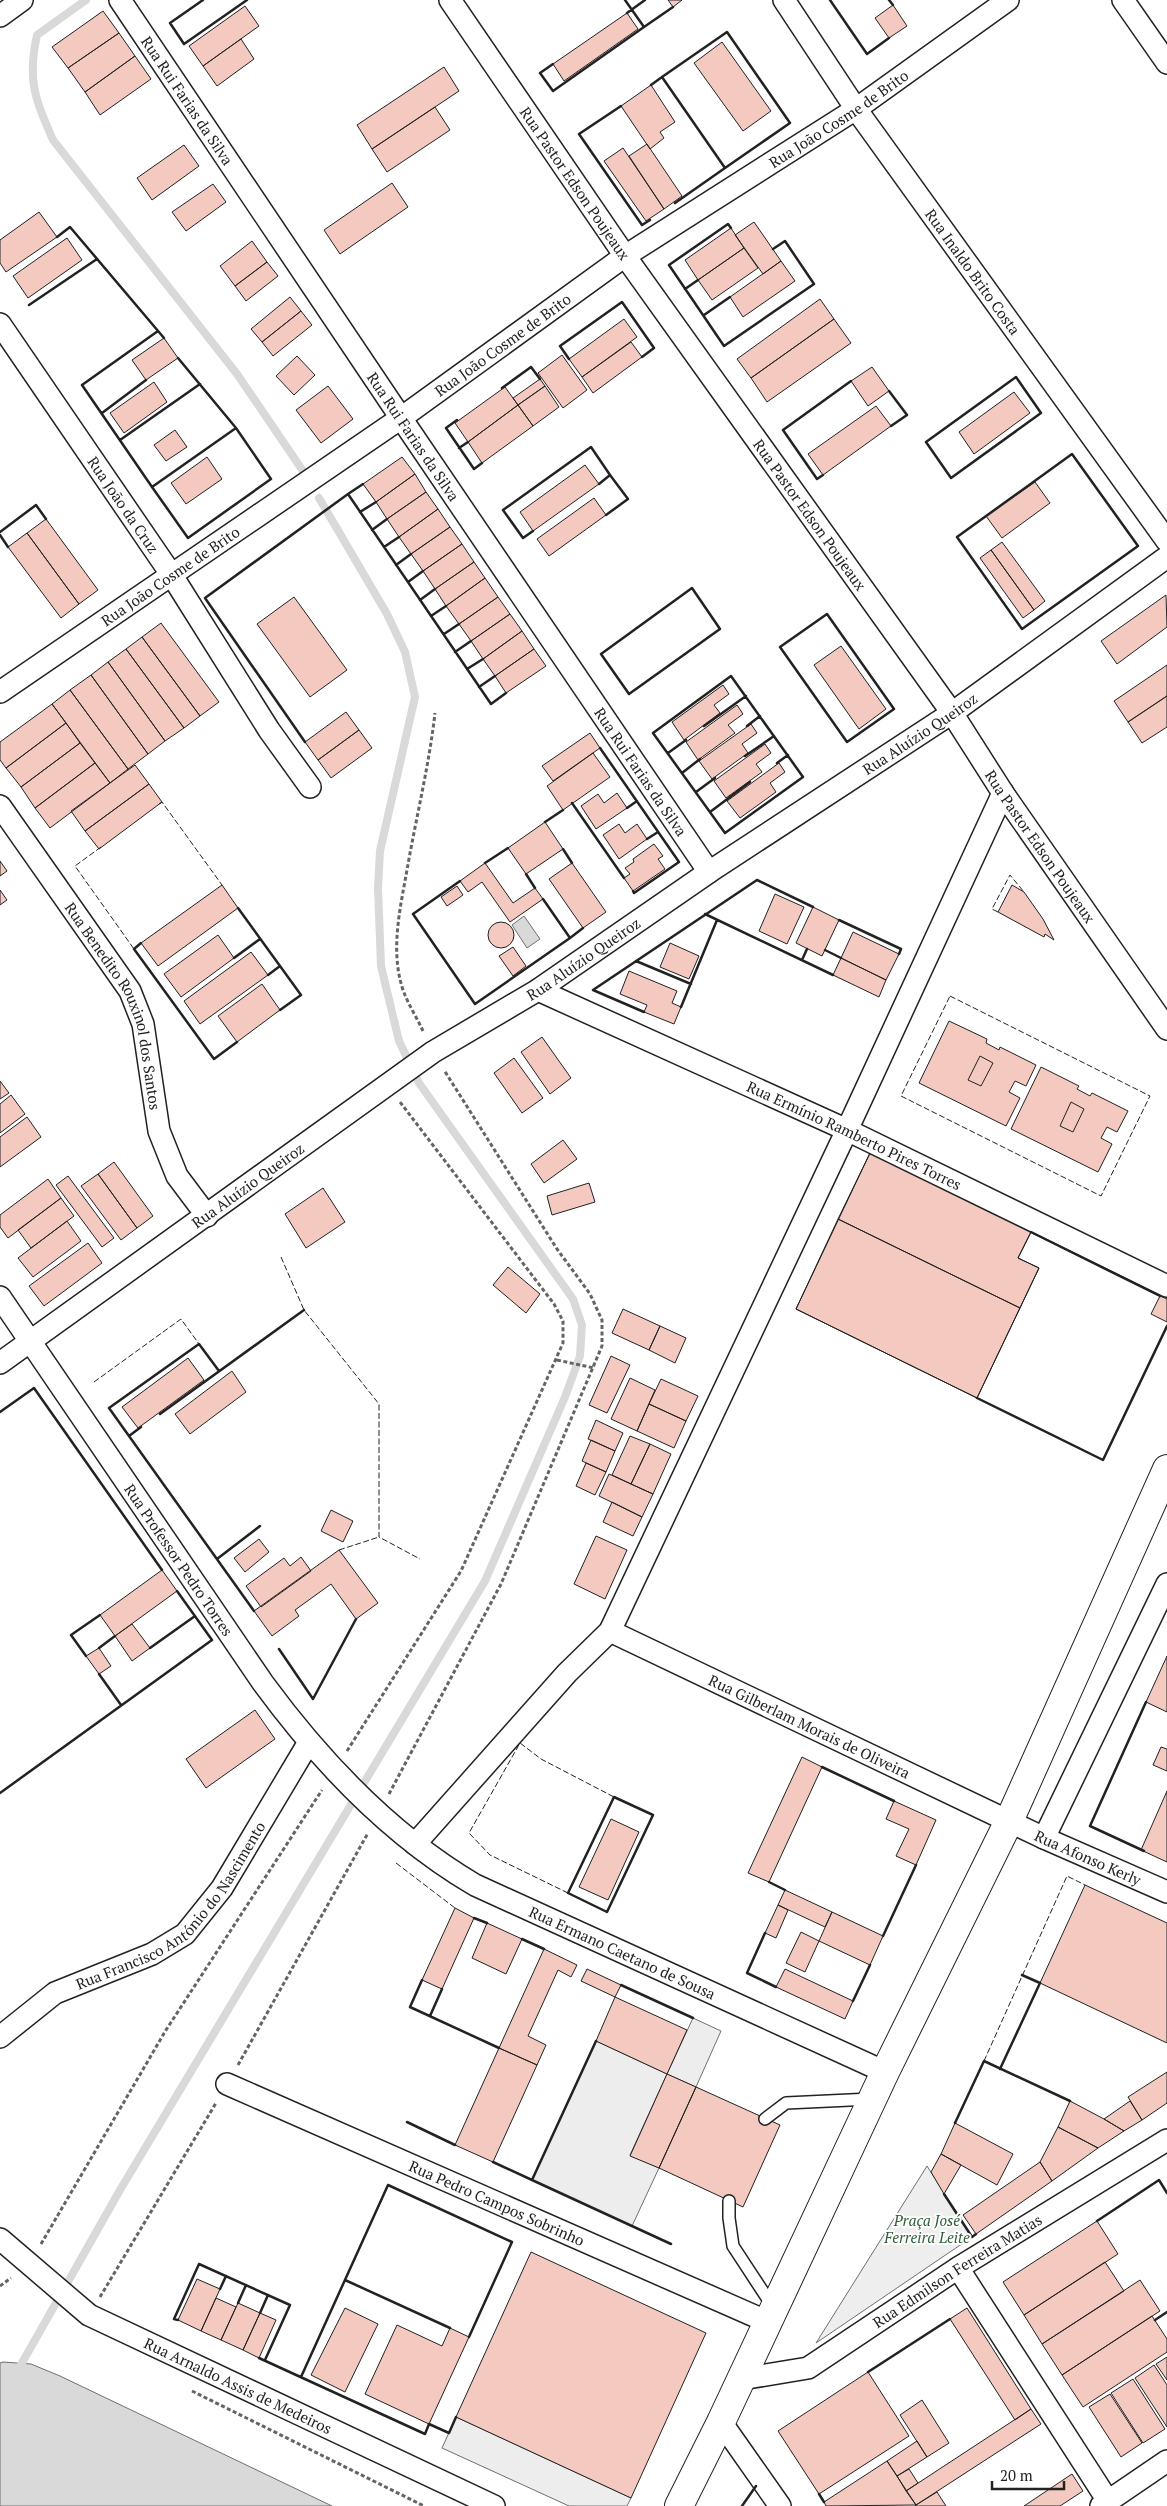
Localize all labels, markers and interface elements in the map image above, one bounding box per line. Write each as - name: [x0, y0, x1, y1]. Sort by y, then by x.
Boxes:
- street label: Rua Rui Farias da Silva: [137, 32, 238, 169]
- street label: Rua João Cosme de Brito: [765, 65, 912, 172]
- street label: Rua Pastor Edson Poujeaux: [516, 103, 635, 264]
- street label: Rua Inaldo Brito Costa: [921, 205, 1025, 339]
- street label: Rua João Cosme de Brito: [430, 289, 575, 401]
- street label: Rua Rui Farias da Silva: [363, 368, 465, 505]
- street label: Rua Pastor Edson Poujeaux: [749, 435, 871, 594]
- street label: Rua João da Cruz: [83, 452, 164, 557]
- street label: Rua João Cosme de Brito: [97, 521, 243, 630]
- street label: Rua Aluízio Queiroz: [859, 688, 981, 779]
- street label: Rua Rui Farias da Silva: [590, 703, 692, 840]
- street label: Rua Pastor Edson Poujeaux: [981, 766, 1100, 927]
- street label: Rua Benedito Rouxinol dos Santos: [61, 898, 166, 1111]
- street label: Rua Aluízio Queiroz: [523, 913, 644, 1005]
- street label: Rua Ermínio Ramberto Pires Torres: [744, 1076, 965, 1194]
- street label: Rua Aluízio Queiroz: [188, 1138, 308, 1232]
- street label: Rua Professor Pedro Torres: [120, 1480, 238, 1640]
- street label: Rua Gilberlam Morais de Oliveira: [706, 1670, 914, 1783]
- street label: Rua Francisco António do Nascimento: [73, 1818, 269, 1994]
- street label: Rua Afonso Kerly: [1032, 1825, 1145, 1890]
- street label: Rua Ermano Caetano de Sousa: [526, 1901, 719, 2004]
- street label: Rua Pedro Campos Sobrinho: [406, 2155, 588, 2250]
- street label: Rua Edmilson Ferreira Matias: [869, 2209, 1045, 2332]
- park label: Praça José Ferreira Leite: [883, 2210, 970, 2247]
- street label: Rua Arnaldo Assis de Medeiros: [141, 2333, 335, 2438]
- scale bar: [992, 2458, 1064, 2490]
- text: 20 m: [1000, 2465, 1033, 2485]

